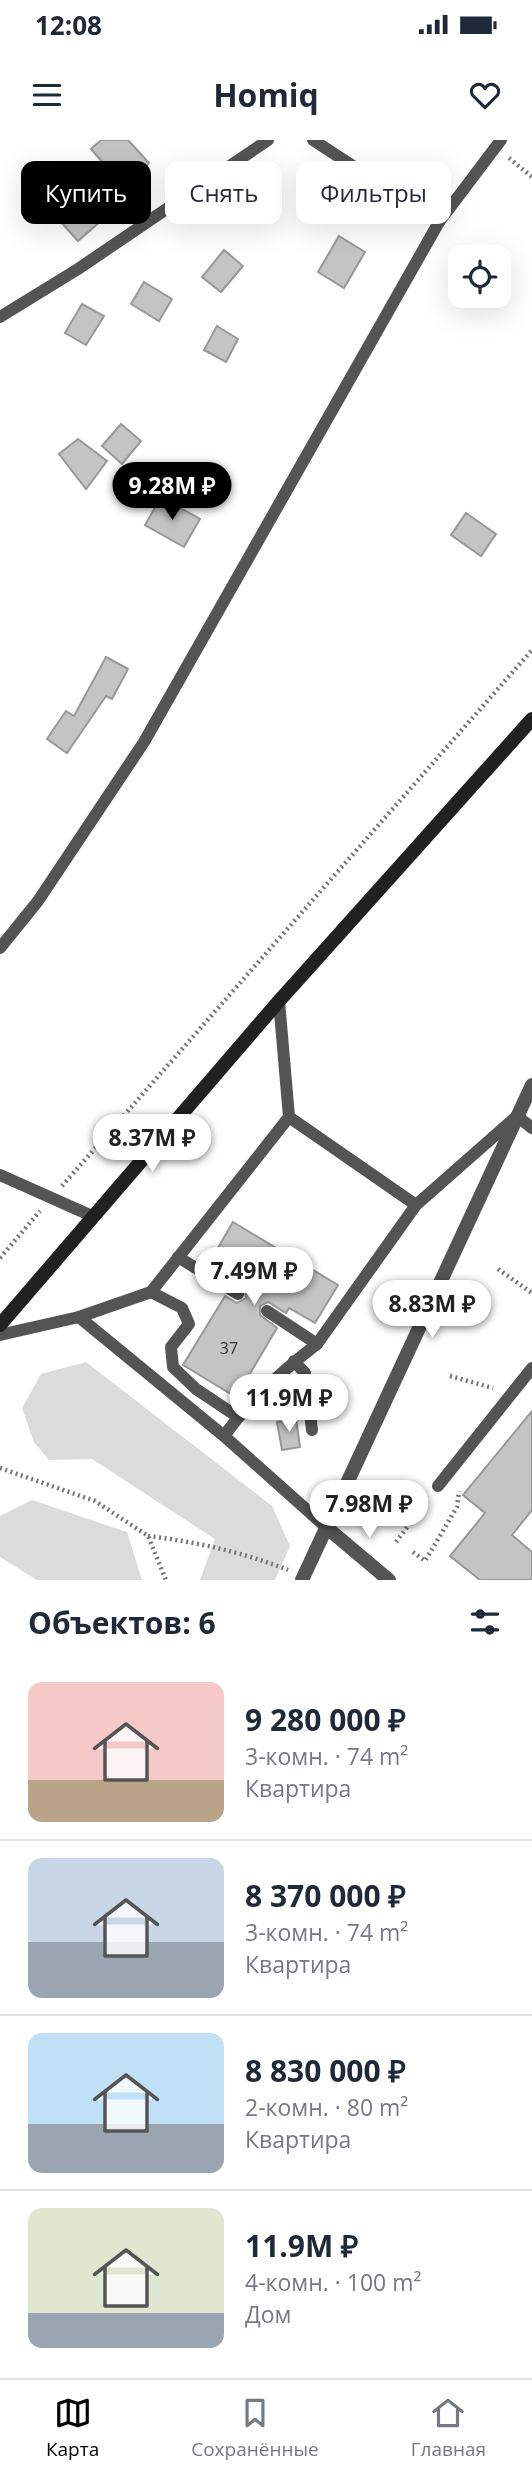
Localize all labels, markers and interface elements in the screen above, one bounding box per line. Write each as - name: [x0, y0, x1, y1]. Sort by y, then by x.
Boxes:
- text: 12:08: [35, 7, 102, 43]
- text: Homiq: [213, 73, 319, 116]
- icon: menu: [28, 76, 66, 114]
- icon: heart: [466, 76, 504, 114]
- chip: Купить: [21, 161, 151, 224]
- chip: Снять: [165, 161, 282, 224]
- chip: Фильтры: [296, 161, 451, 224]
- map controls: [448, 245, 511, 308]
- button: locate: [448, 245, 511, 308]
- pin: 9.28M ₽: [107, 462, 237, 522]
- text: 9.28M ₽: [128, 469, 216, 501]
- pin: 8.37M ₽: [87, 1114, 217, 1174]
- text: 8.37M ₽: [108, 1121, 196, 1153]
- pin: 7.49M ₽: [189, 1248, 319, 1307]
- text: 7.49M ₽: [210, 1254, 298, 1286]
- pin: 8.83M ₽: [367, 1280, 497, 1340]
- text: 8.83M ₽: [388, 1287, 476, 1319]
- house number: 37: [220, 1337, 238, 1359]
- pin: 11.9M ₽: [224, 1374, 354, 1434]
- text: 11.9M ₽: [245, 1381, 333, 1413]
- pin: 7.98M ₽: [304, 1480, 434, 1540]
- text: 7.98M ₽: [325, 1487, 413, 1519]
- text: Объектов: 6: [28, 1602, 216, 1643]
- icon: filters: [466, 1603, 504, 1641]
- text: 9 280 000 ₽: [245, 1699, 406, 1740]
- icon: home: [84, 1710, 168, 1794]
- text: 3-комн. · 74 m²: [245, 1740, 408, 1772]
- text: Квартира: [245, 1772, 351, 1804]
- text: 8 370 000 ₽: [245, 1875, 406, 1916]
- icon: home: [84, 1886, 168, 1970]
- text: 3-комн. · 74 m²: [245, 1916, 408, 1948]
- text: Квартира: [245, 1948, 351, 1980]
- text: 8 830 000 ₽: [245, 2050, 406, 2091]
- icon: home: [84, 2061, 168, 2145]
- text: 2-комн. · 80 m²: [245, 2091, 408, 2123]
- text: Квартира: [245, 2123, 351, 2155]
- text: 11.9M ₽: [245, 2225, 359, 2266]
- icon: home: [84, 2236, 168, 2320]
- text: 4-комн. · 100 m²: [245, 2266, 421, 2298]
- text: Дом: [245, 2298, 291, 2330]
- tab: Карта: [46, 2394, 99, 2462]
- tab: Сохранённые: [191, 2394, 319, 2462]
- tab: Главная: [411, 2394, 486, 2462]

